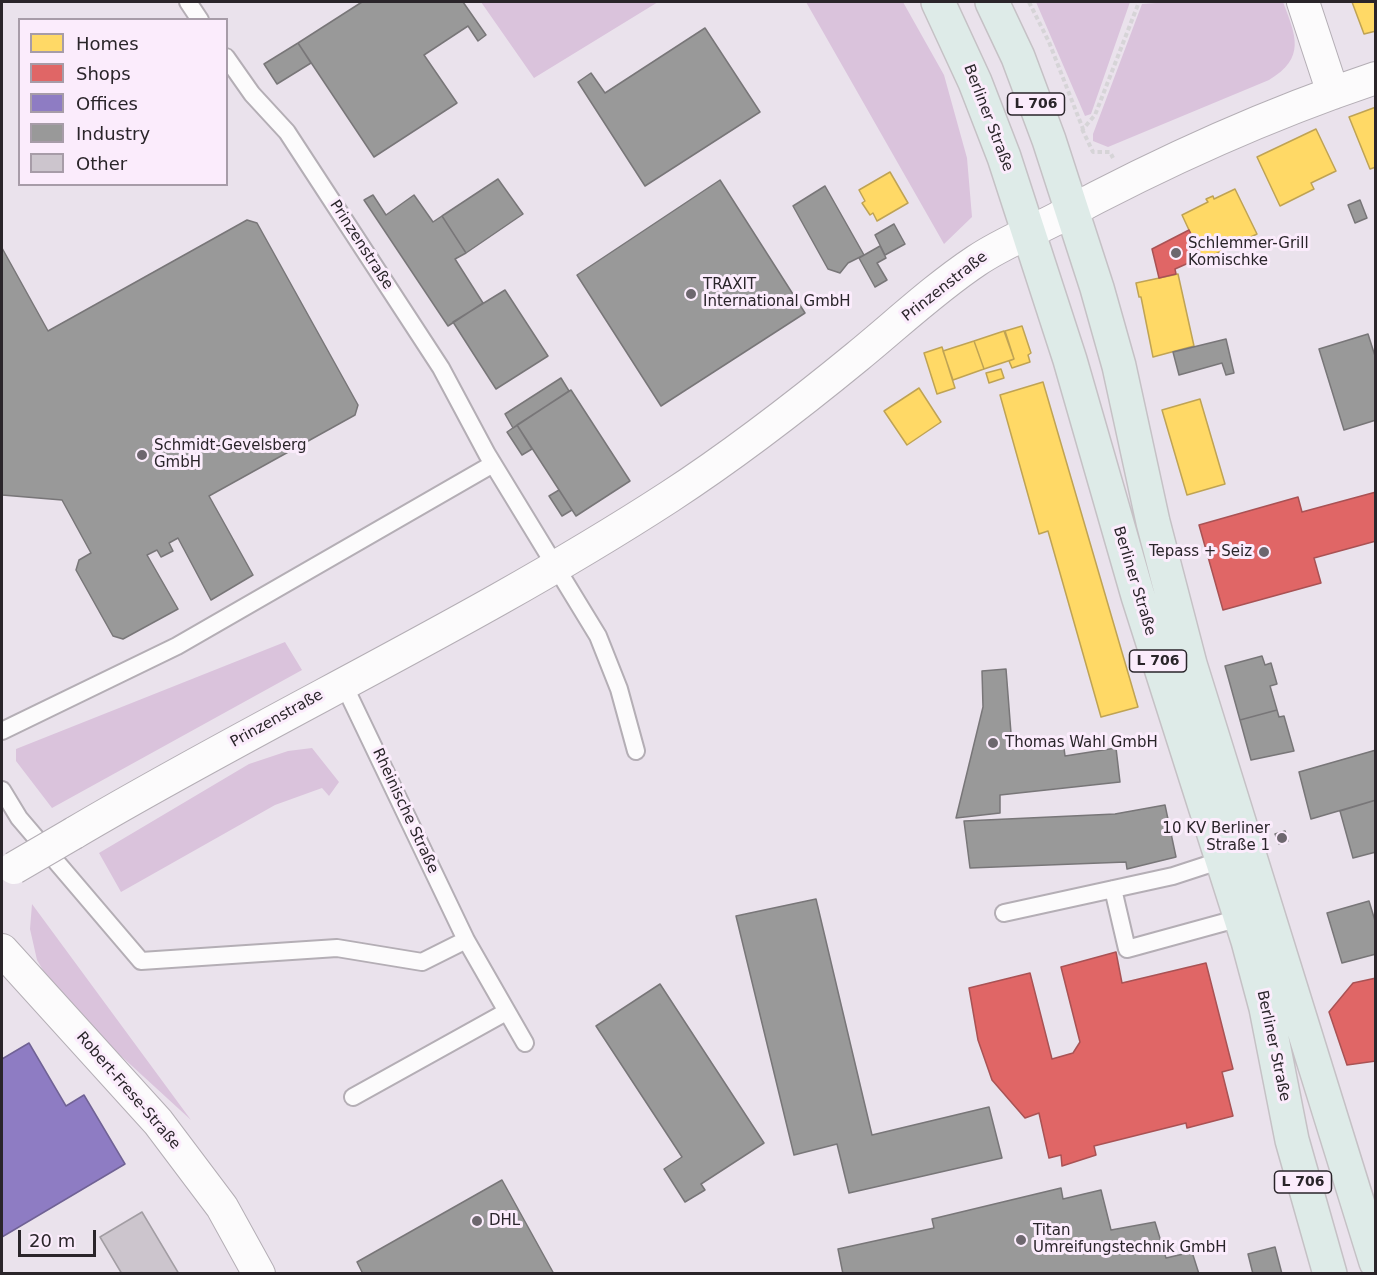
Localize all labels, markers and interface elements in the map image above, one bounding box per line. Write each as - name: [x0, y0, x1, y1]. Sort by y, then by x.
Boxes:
- legend: [18, 18, 228, 186]
- text: Homes: [76, 33, 139, 54]
- street label: Berliner Straße: [959, 62, 1017, 174]
- text: Shops: [76, 63, 131, 84]
- text: Offices: [76, 93, 138, 114]
- road number: L 706: [1008, 93, 1064, 115]
- text: Industry: [76, 123, 150, 144]
- text: Other: [76, 153, 127, 174]
- street label: Prinzenstraße: [325, 197, 397, 293]
- place label: Schlemmer-Grill Komischke: [1188, 235, 1309, 270]
- marker: Schlemmer-Grill Komischke: [1169, 246, 1183, 260]
- street label: Prinzenstraße: [899, 248, 991, 326]
- place label: TRAXIT International GmbH: [703, 276, 851, 311]
- marker: TRAXIT International GmbH: [684, 287, 698, 301]
- place label: Schmidt-Gevelsberg GmbH: [154, 437, 307, 472]
- marker: Schmidt-Gevelsberg GmbH: [135, 448, 149, 462]
- street label: Berliner Straße: [1109, 524, 1159, 638]
- place label: Tepass + Seiz: [1149, 543, 1252, 561]
- marker: Tepass + Seiz: [1257, 545, 1271, 559]
- road number: L 706: [1130, 650, 1186, 672]
- street label: Prinzenstraße: [228, 686, 326, 752]
- place label: Thomas Wahl GmbH: [1005, 734, 1158, 752]
- marker: Thomas Wahl GmbH: [986, 736, 1000, 750]
- street label: Rheinische Straße: [368, 746, 442, 876]
- place label: 10 KV Berliner Straße 1: [1162, 820, 1270, 855]
- marker: 10 KV Berliner Straße 1: [1275, 831, 1289, 845]
- street label: Berliner Straße: [1252, 989, 1294, 1103]
- street label: Robert-Frese-Straße: [72, 1029, 184, 1153]
- road number: L 706: [1274, 1171, 1332, 1193]
- place label: DHL: [489, 1212, 520, 1230]
- marker: DHL: [470, 1214, 484, 1228]
- scale bar: [21, 1218, 99, 1256]
- place label: Titan Umreifungstechnik GmbH: [1033, 1222, 1226, 1257]
- text: 20 m: [29, 1230, 75, 1251]
- marker: Titan Umreifungstechnik GmbH: [1014, 1233, 1028, 1247]

